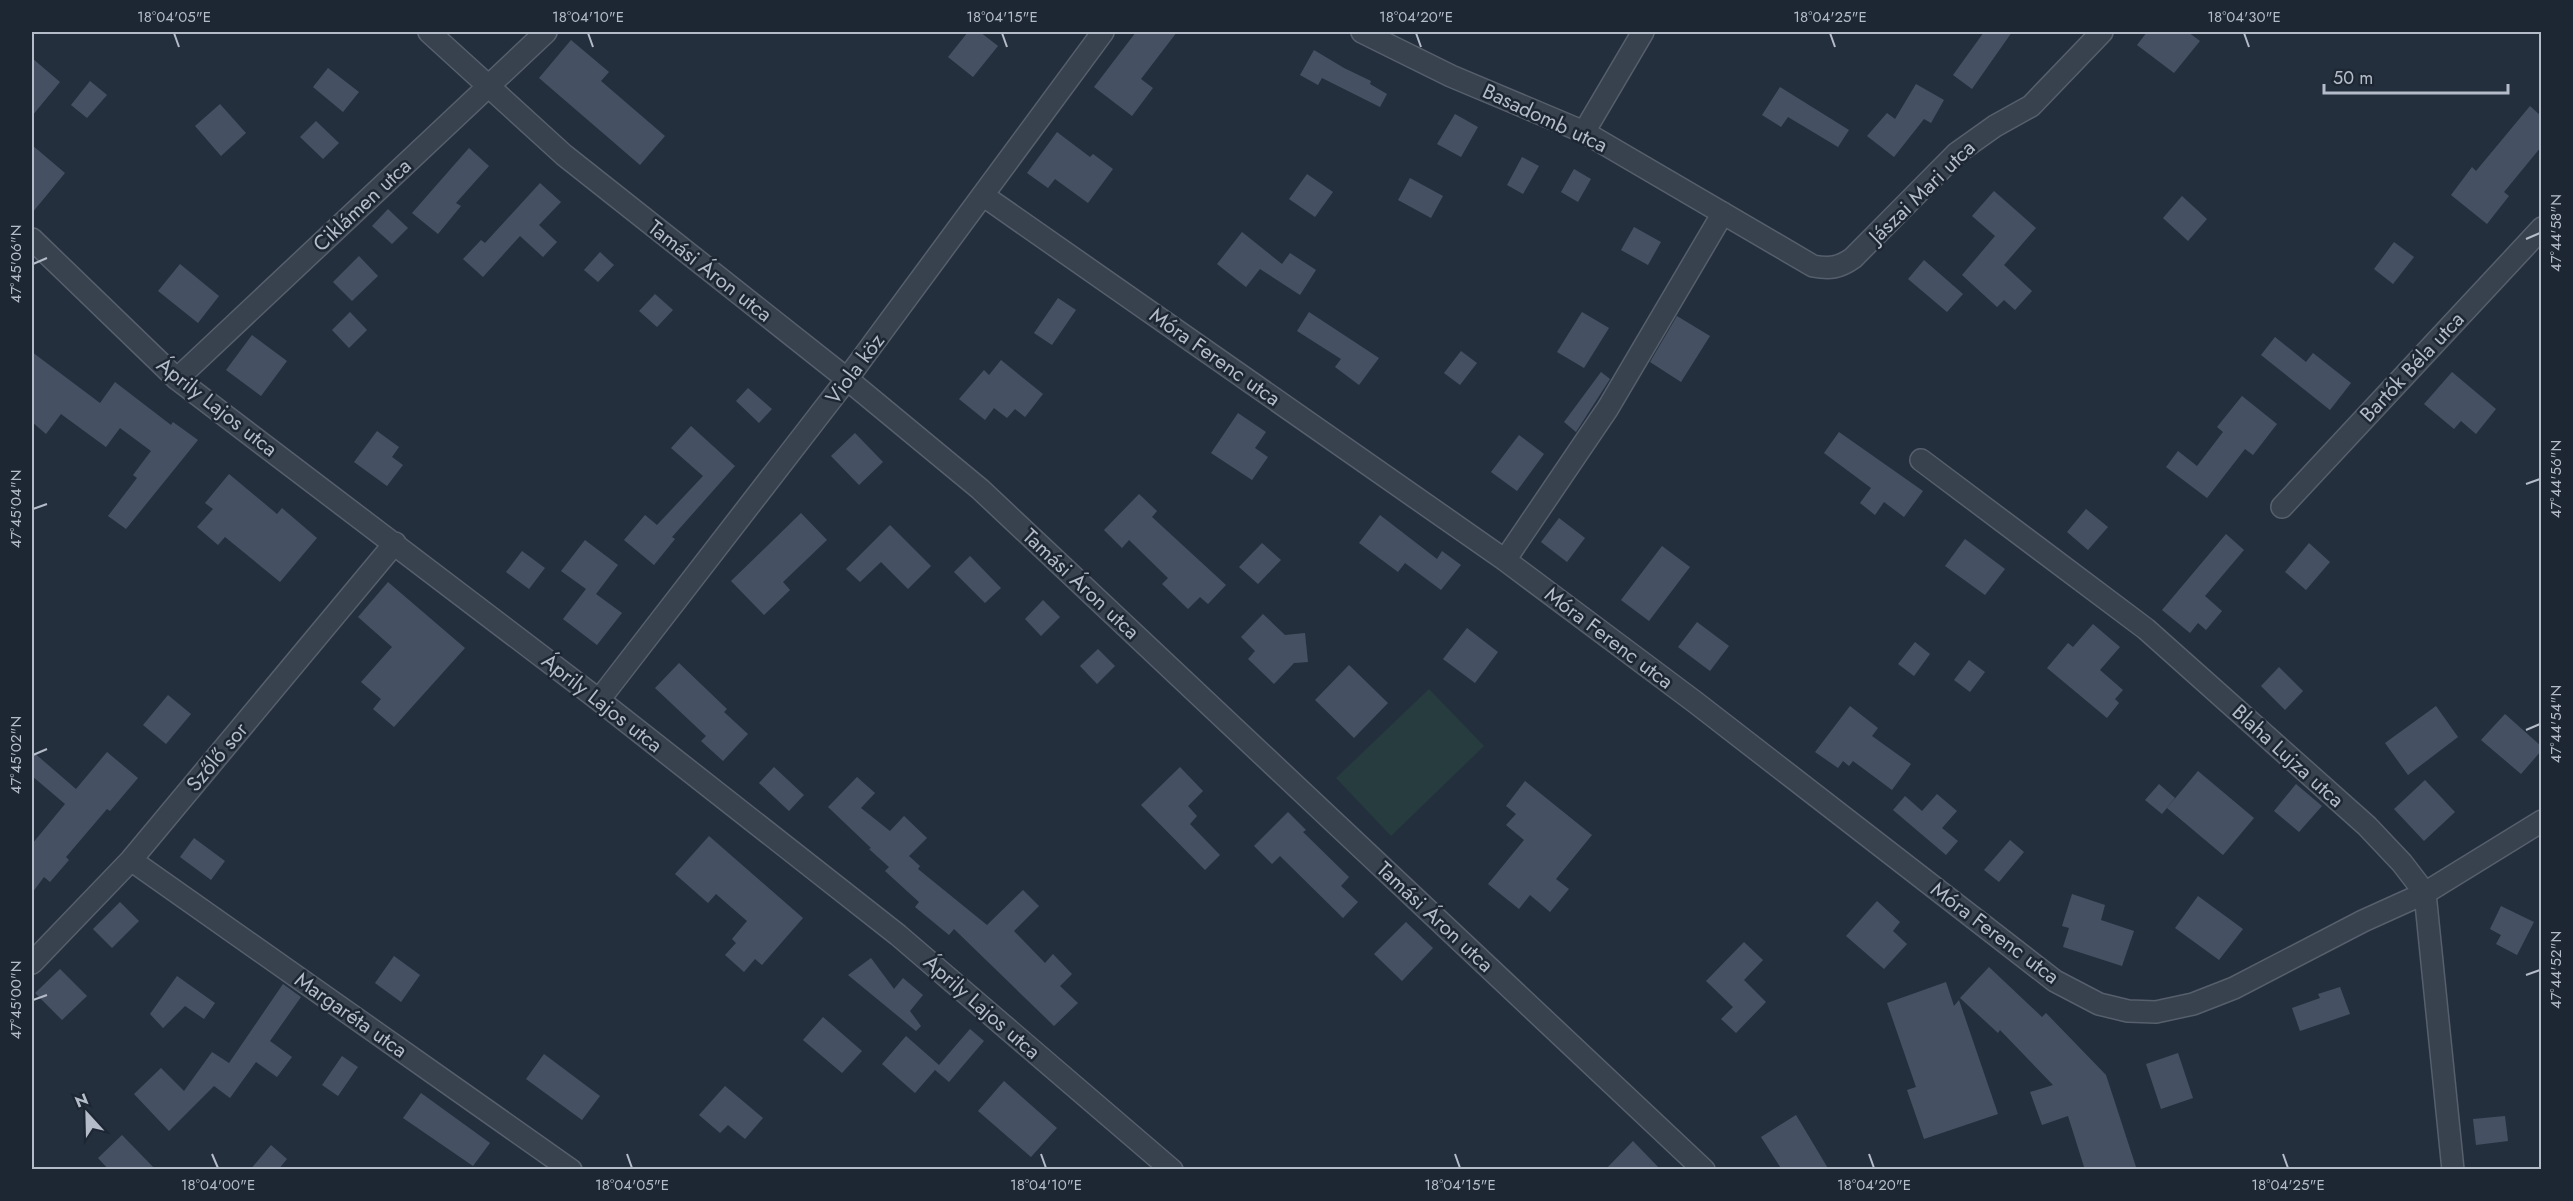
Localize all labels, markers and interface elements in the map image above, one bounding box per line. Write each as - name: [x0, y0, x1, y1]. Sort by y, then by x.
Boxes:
- text: 18°04'05"E: [137, 6, 211, 28]
- text: 18°04'10"E: [552, 6, 624, 28]
- text: 18°04'15"E: [966, 6, 1038, 28]
- text: 18°04'20"E: [1379, 6, 1453, 28]
- text: 18°04'25"E: [1793, 6, 1867, 28]
- text: 18°04'30"E: [2207, 6, 2281, 28]
- scale bar: [2324, 57, 2508, 95]
- text: 50 m: [2333, 65, 2373, 91]
- street label: Basadomb utca: [1478, 76, 1612, 160]
- street label: Jászai Mari utca: [1860, 133, 1982, 253]
- street label: Ciklámen utca: [306, 151, 418, 259]
- text: 47°44'58"N: [2545, 194, 2567, 272]
- street label: Tamási Áron utca: [642, 213, 778, 329]
- text: 47°45'06"N: [5, 225, 27, 303]
- street label: Móra Ferenc utca: [1143, 301, 1287, 413]
- street label: Bartók Béla utca: [2353, 305, 2471, 429]
- street label: Viola köz: [818, 327, 892, 411]
- street label: Áprily Lajos utca: [150, 350, 284, 464]
- text: 47°44'56"N: [2545, 440, 2567, 518]
- text: 47°45'04"N: [5, 470, 27, 548]
- street label: Tamási Áron utca: [1016, 522, 1146, 646]
- street label: Móra Ferenc utca: [1538, 580, 1680, 696]
- street label: Áprily Lajos utca: [535, 646, 669, 760]
- text: 47°44'54"N: [2545, 685, 2567, 763]
- street label: Blaha Lujza utca: [2225, 697, 2351, 815]
- street label: Szőlő sor: [179, 715, 255, 798]
- text: 47°45'02"N: [5, 716, 27, 794]
- street label: Tamási Áron utca: [1370, 855, 1500, 979]
- street label: Móra Ferenc utca: [1924, 875, 2066, 991]
- text: 47°44'52"N: [2545, 931, 2567, 1009]
- street label: Áprily Lajos utca: [917, 948, 1047, 1066]
- text: 47°45'00"N: [5, 961, 27, 1039]
- street label: Margaréta utca: [289, 965, 413, 1065]
- north arrow: [57, 1084, 117, 1144]
- text: N: [71, 1088, 92, 1114]
- text: 18°04'00"E: [181, 1174, 255, 1196]
- text: 18°04'05"E: [595, 1174, 669, 1196]
- text: 18°04'10"E: [1010, 1174, 1082, 1196]
- text: 18°04'15"E: [1424, 1174, 1496, 1196]
- text: 18°04'20"E: [1837, 1174, 1911, 1196]
- text: 18°04'25"E: [2251, 1174, 2325, 1196]

